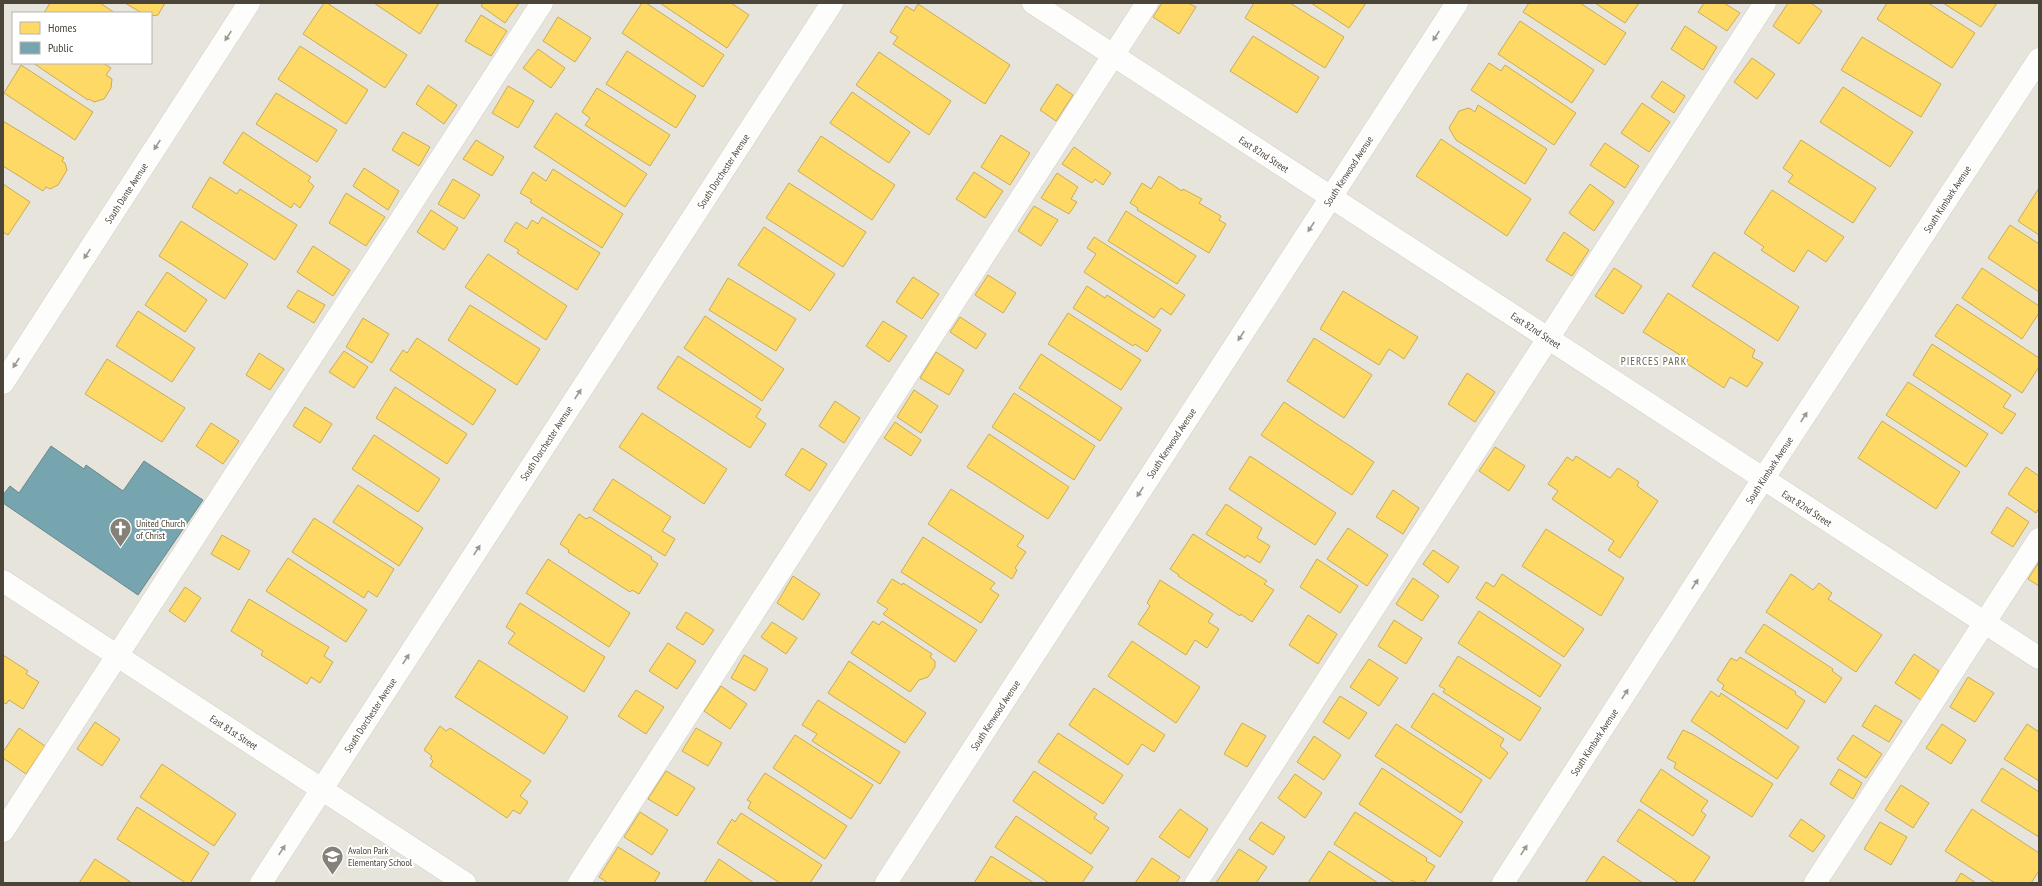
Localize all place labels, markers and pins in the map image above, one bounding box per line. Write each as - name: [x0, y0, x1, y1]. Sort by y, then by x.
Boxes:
- church icon: United Church of Christ: [107, 516, 133, 549]
- place label: United Church of Christ: [136, 517, 185, 542]
- school or university icon: Avalon Park Elementary School: [319, 843, 345, 876]
- place label: Avalon Park Elementary School: [348, 844, 413, 869]

